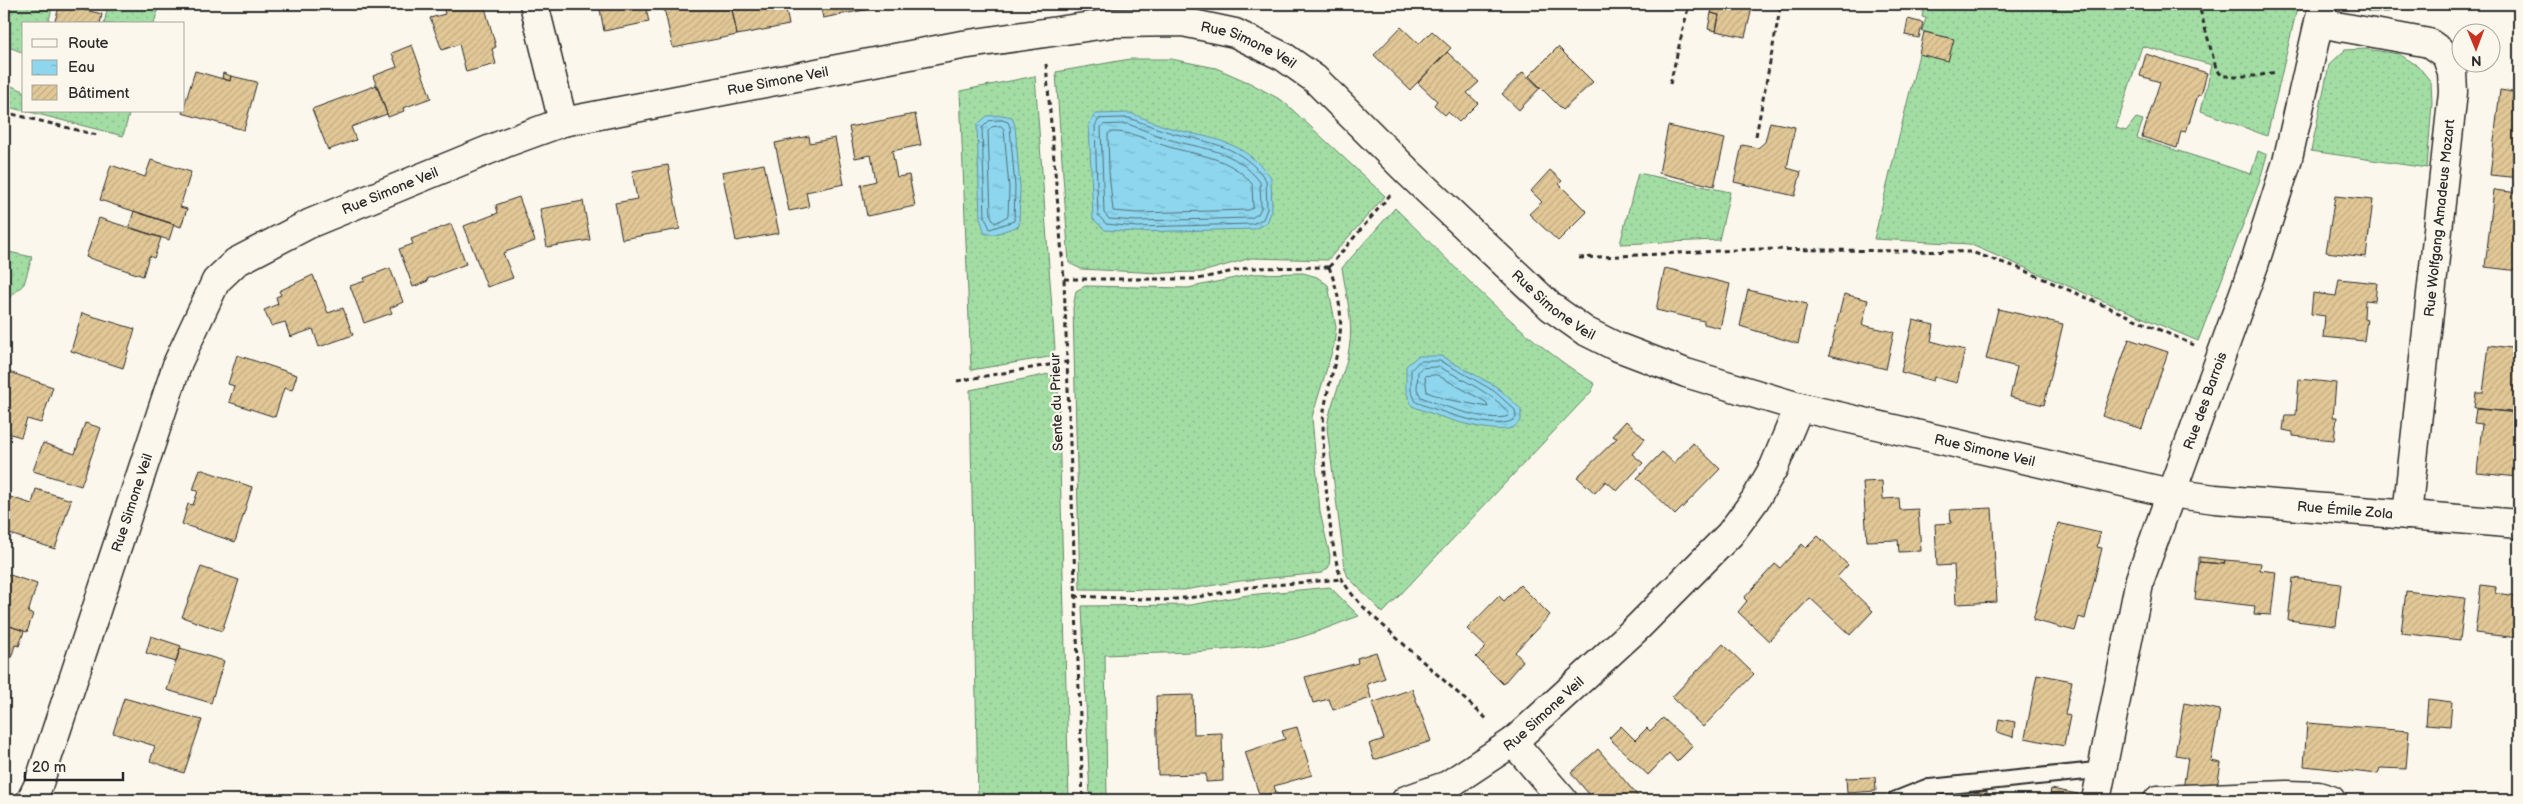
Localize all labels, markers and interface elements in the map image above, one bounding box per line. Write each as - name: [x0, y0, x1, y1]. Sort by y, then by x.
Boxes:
- street label: Rue Simone Veil: [1199, 18, 1300, 72]
- legend: [22, 22, 185, 112]
- north arrow: [2450, 22, 2500, 72]
- text: Route: [68, 34, 109, 53]
- text: N: [2471, 52, 2482, 69]
- text: Eau: [68, 58, 95, 77]
- street label: Rue Simone Veil: [726, 63, 830, 99]
- text: Bâtiment: [68, 84, 130, 103]
- street label: Rue Wolfgang Amadeus Mozart: [2421, 118, 2458, 318]
- street label: Rue Simone Veil: [339, 164, 441, 218]
- street label: Rue Simone Veil: [1508, 266, 1598, 344]
- street label: Rue des Barrois: [2180, 350, 2231, 452]
- street label: Sente du Prieur: [1046, 352, 1067, 452]
- street label: Rue Simone Veil: [1933, 431, 2037, 470]
- street label: Rue Simone Veil: [108, 451, 156, 554]
- street label: Rue Émile Zola: [2296, 498, 2394, 523]
- street label: Rue Simone Veil: [1500, 673, 1587, 755]
- scale bar: [25, 749, 122, 781]
- text: 20 m: [32, 758, 66, 777]

